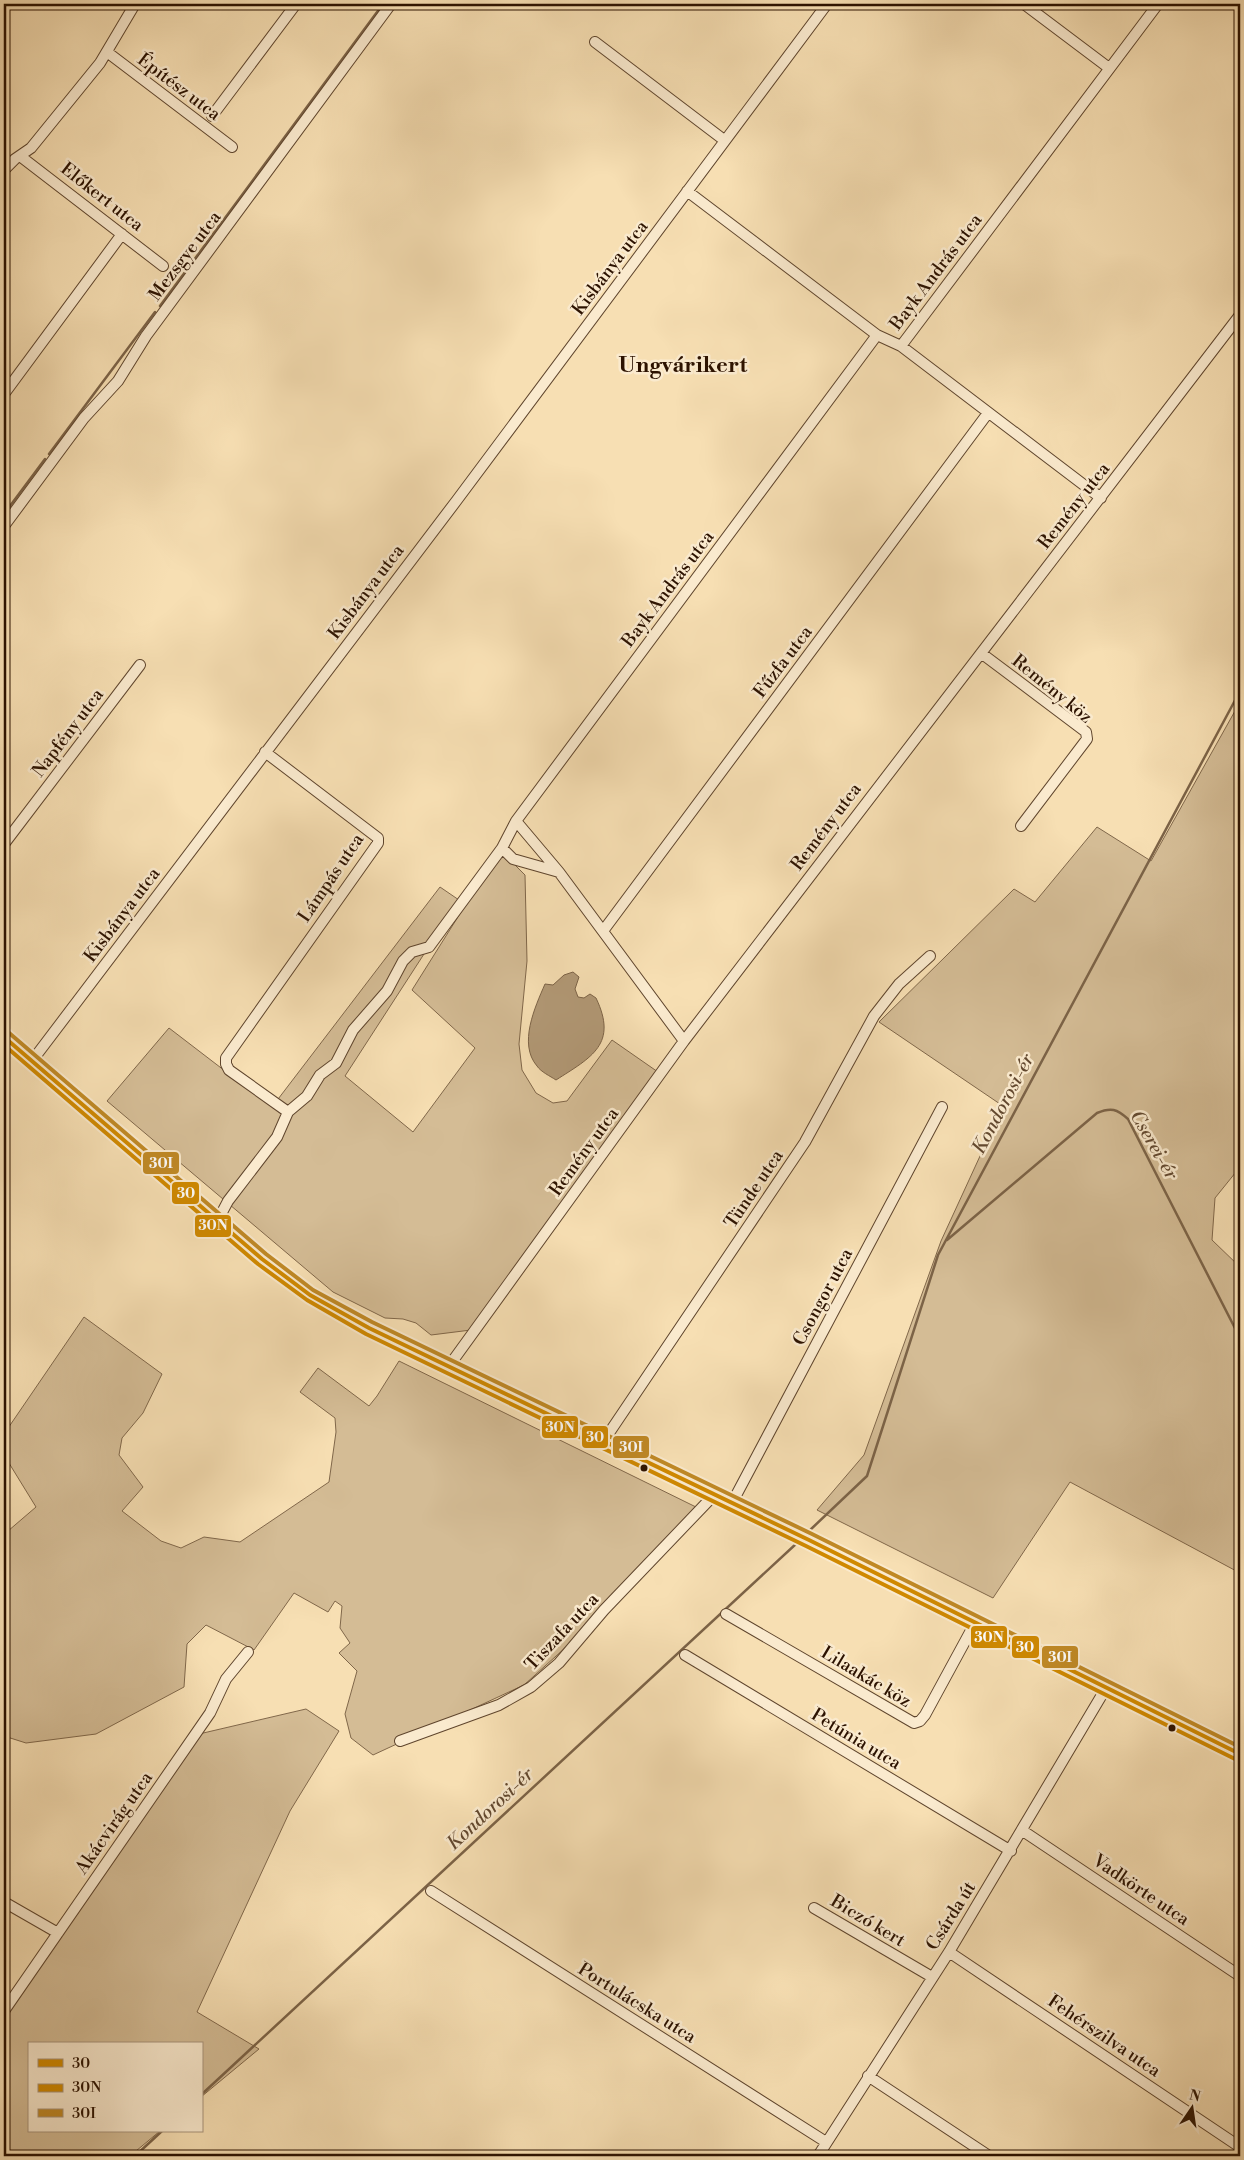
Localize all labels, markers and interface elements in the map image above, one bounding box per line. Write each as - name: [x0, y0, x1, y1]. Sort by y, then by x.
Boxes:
- street label: Építész utca: [133, 48, 226, 126]
- street label: Előkert utca: [56, 157, 149, 237]
- street label: Mezsgye utca: [144, 206, 227, 306]
- street label: Bayk András utca: [884, 209, 988, 336]
- street label: Kisbánya utca: [567, 215, 654, 320]
- district label: Ungvárikert: [619, 352, 748, 379]
- street label: Remény utca: [1033, 457, 1116, 554]
- street label: Bayk András utca: [616, 526, 720, 653]
- street label: Kisbánya utca: [323, 539, 410, 644]
- street label: Fűzfa utca: [748, 621, 818, 703]
- street label: Remény köz: [1007, 649, 1097, 729]
- street label: Napfény utca: [27, 683, 109, 782]
- street label: Remény utca: [786, 778, 867, 875]
- street label: Lámpás utca: [293, 828, 370, 927]
- street label: Kisbánya utca: [79, 862, 166, 967]
- water label: Kondorosi-ér: [967, 1049, 1040, 1158]
- street label: Remény utca: [544, 1102, 624, 1201]
- water label: Cserei-ér: [1125, 1106, 1184, 1185]
- street label: Tünde utca: [719, 1145, 789, 1233]
- line badge: 30I: [142, 1151, 180, 1175]
- text: 30I: [149, 1155, 174, 1173]
- line badge: 30: [171, 1181, 200, 1205]
- text: 30: [177, 1185, 195, 1203]
- line badge: 30N: [194, 1214, 232, 1238]
- text: 30N: [198, 1217, 228, 1235]
- street label: Csongor utca: [788, 1244, 859, 1349]
- line badge: 30N: [541, 1415, 579, 1439]
- text: 30N: [545, 1419, 575, 1437]
- line badge: 30: [581, 1425, 609, 1449]
- text: 30: [586, 1429, 604, 1447]
- line badge: 30I: [612, 1435, 650, 1459]
- text: 30I: [619, 1439, 644, 1457]
- unlabelled marker: [639, 1463, 649, 1473]
- street label: Tiszafa utca: [520, 1588, 604, 1676]
- line badge: 30N: [970, 1625, 1008, 1649]
- text: 30N: [974, 1629, 1004, 1647]
- line badge: 30: [1011, 1635, 1040, 1659]
- text: 30: [1016, 1639, 1034, 1657]
- street label: Lilaakác köz: [817, 1641, 915, 1713]
- line badge: 30I: [1041, 1645, 1079, 1669]
- text: 30I: [1048, 1649, 1073, 1667]
- street label: Petúnia utca: [807, 1703, 906, 1775]
- unlabelled marker: [1167, 1723, 1177, 1733]
- water label: Kondorosi-ér: [442, 1762, 539, 1855]
- street label: Akácvirág utca: [70, 1767, 158, 1880]
- street label: Vadkörte utca: [1087, 1849, 1195, 1931]
- street label: Csárda út: [921, 1877, 981, 1955]
- street label: Biczó kert: [826, 1889, 910, 1953]
- street label: Portulácska utca: [574, 1957, 701, 2049]
- street label: Fehérszilva utca: [1043, 1990, 1166, 2083]
- legend: [28, 2042, 202, 2132]
- text: 30: [72, 2054, 90, 2073]
- text: 30N: [72, 2078, 101, 2097]
- north arrow: [1166, 2082, 1216, 2132]
- text: N: [1187, 2086, 1202, 2106]
- text: 30I: [72, 2104, 96, 2123]

